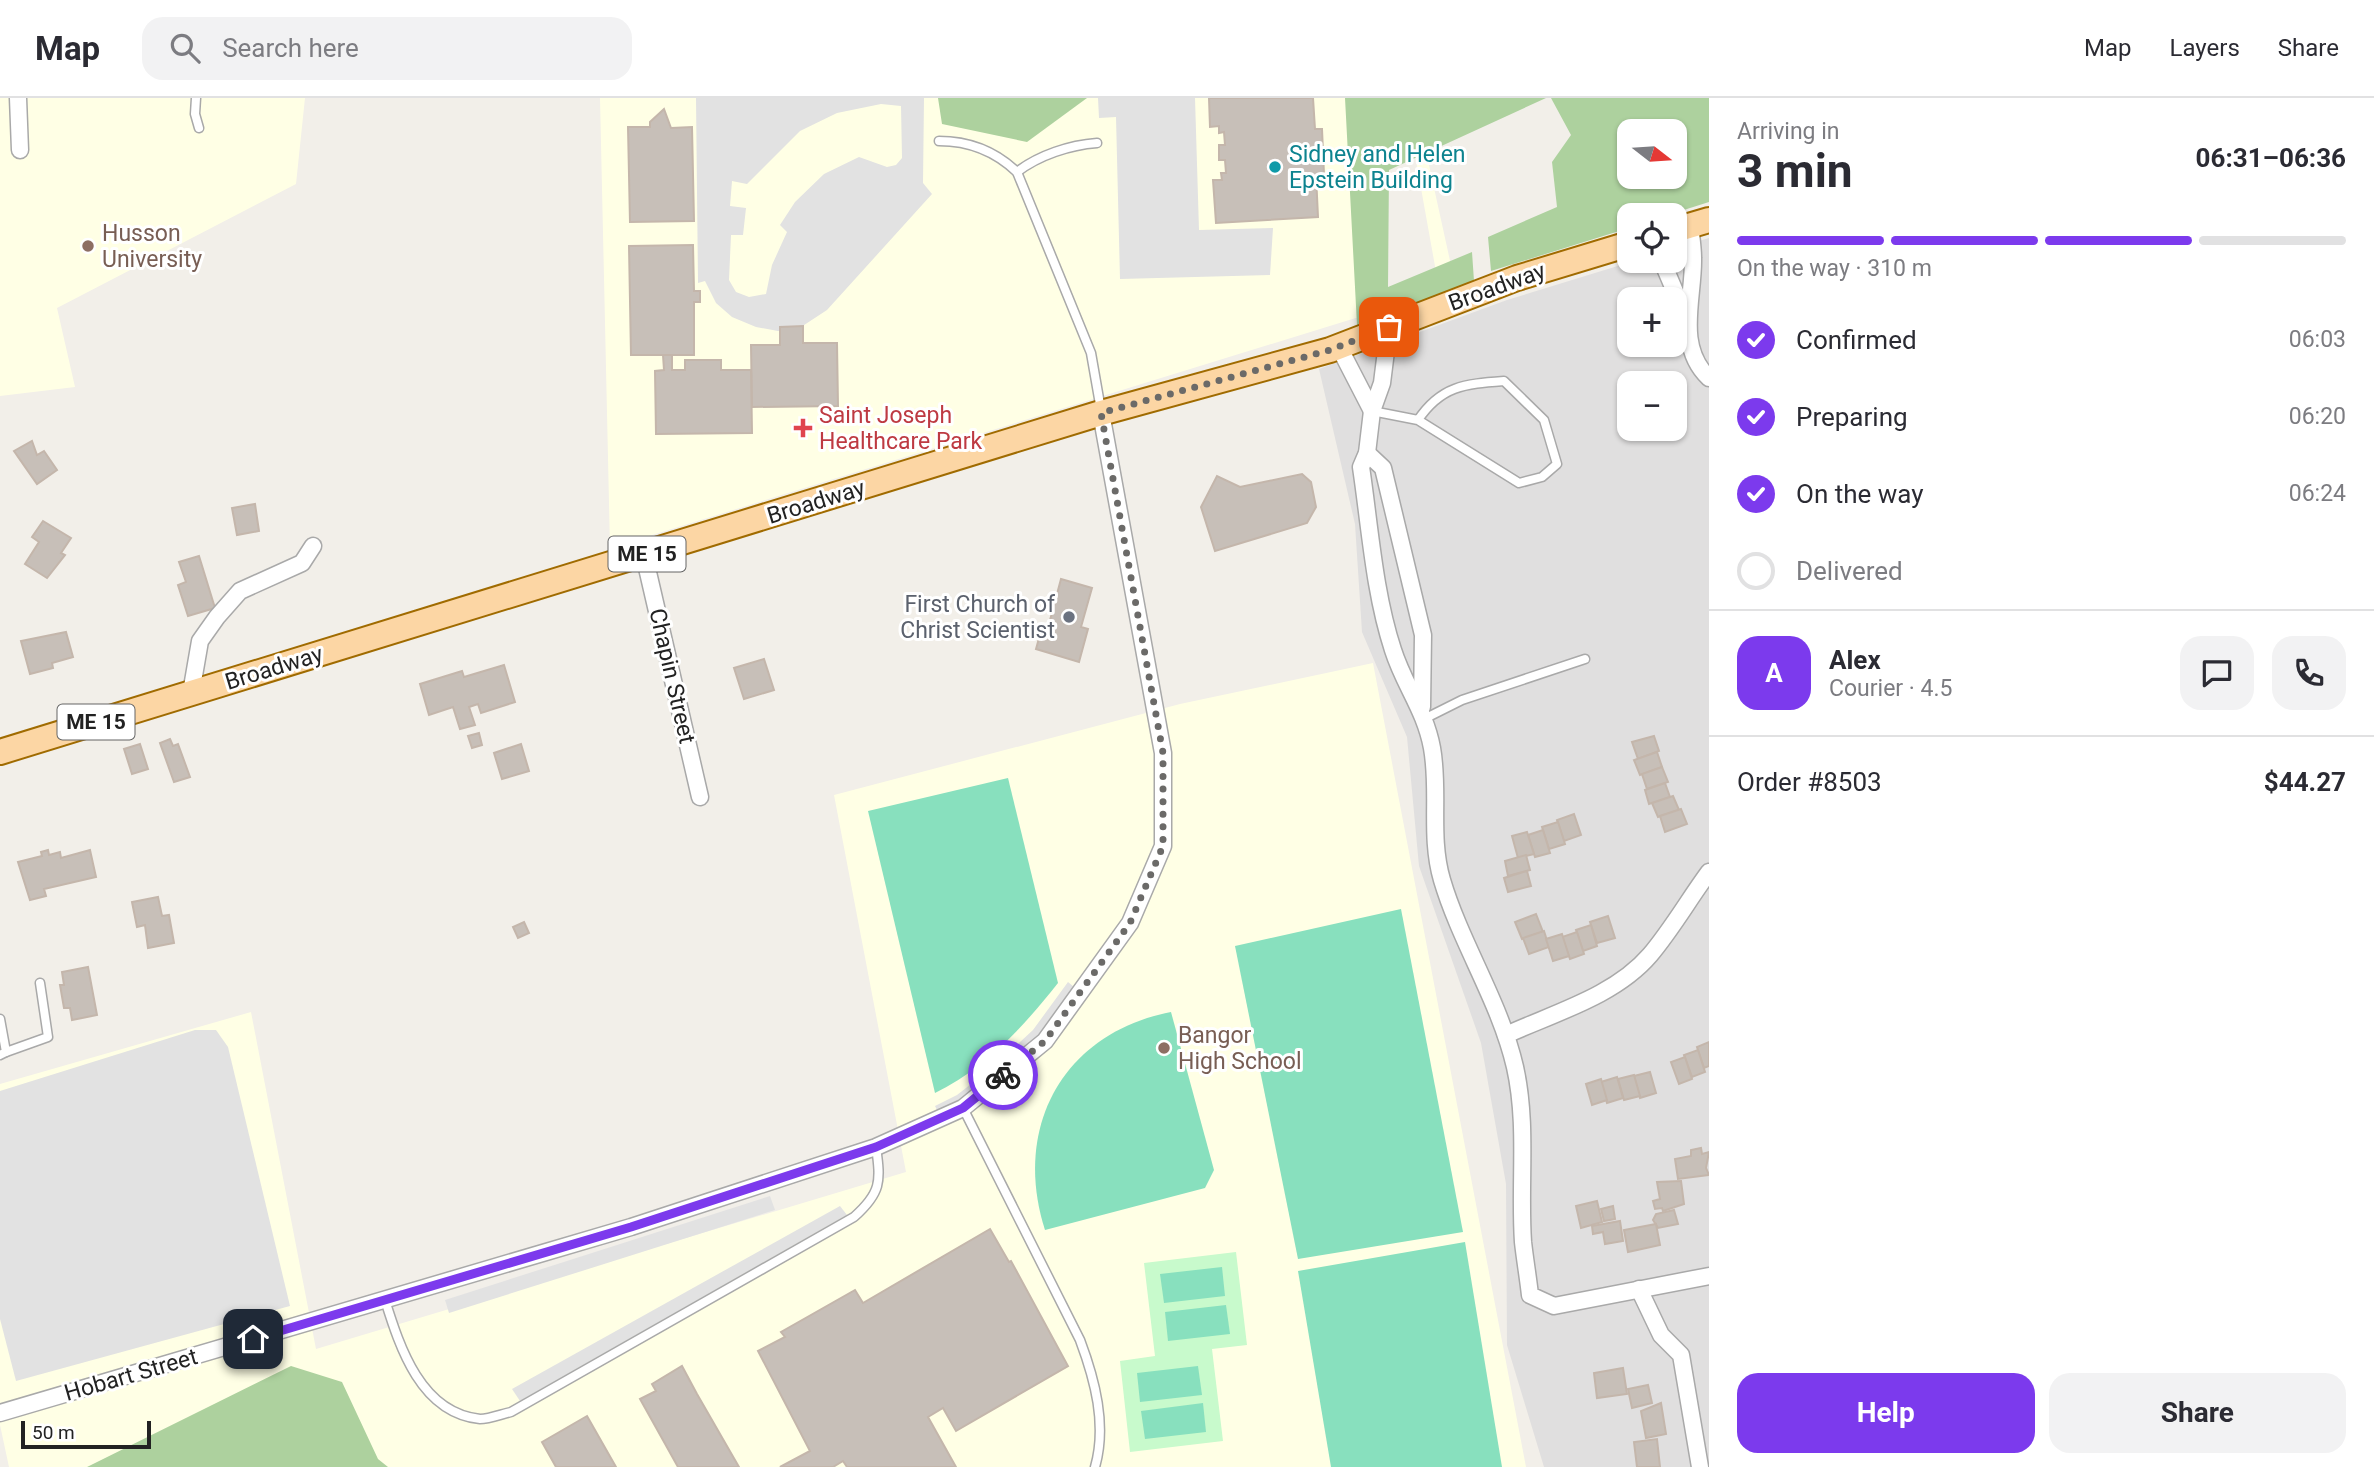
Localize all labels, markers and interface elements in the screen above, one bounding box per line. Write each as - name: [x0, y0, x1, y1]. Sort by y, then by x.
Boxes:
- search box: [142, 17, 632, 80]
- text: Map: [35, 29, 100, 68]
- icon: search: [166, 29, 204, 67]
- text: Search here: [222, 33, 359, 63]
- text: Map: [2084, 34, 2132, 62]
- text: Layers: [2170, 34, 2240, 62]
- text: Share: [2278, 34, 2339, 62]
- text: Arriving in: [1737, 118, 1840, 145]
- north arrow: [1617, 119, 1687, 189]
- map controls: [1617, 119, 1687, 441]
- place label: Sidney and Helen Epstein Building: [1289, 141, 1466, 194]
- text: 06:31–06:36: [2196, 143, 2346, 173]
- text: 3 min: [1737, 144, 1853, 198]
- marker: Sidney and Helen Epstein Building: [1267, 159, 1283, 175]
- button: locate: [1617, 203, 1687, 273]
- place label: Husson University: [102, 220, 202, 273]
- marker: Husson University: [80, 238, 96, 254]
- text: On the way · 310 m: [1737, 255, 1932, 282]
- street label: Broadway: [1445, 257, 1549, 317]
- button: +: [1617, 287, 1687, 357]
- pin: [1359, 297, 1419, 357]
- icon: bag: [1370, 308, 1408, 346]
- icon: check: [1737, 321, 1775, 359]
- text: Confirmed: [1796, 325, 1917, 355]
- text: 06:03: [2289, 326, 2346, 353]
- button: −: [1617, 371, 1687, 441]
- icon: check: [1737, 398, 1775, 436]
- place label: Saint Joseph Healthcare Park: [819, 402, 983, 455]
- text: Preparing: [1796, 402, 1908, 432]
- text: 06:20: [2289, 403, 2346, 430]
- marker: Saint Joseph Healthcare Park: [793, 418, 813, 438]
- street label: Broadway: [764, 474, 868, 530]
- icon: check: [1737, 475, 1775, 513]
- text: On the way: [1796, 479, 1924, 509]
- text: 06:24: [2289, 480, 2346, 507]
- road number: ME 15: [608, 536, 686, 572]
- text: Delivered: [1796, 556, 1903, 586]
- place label: First Church of Christ Scientist: [900, 591, 1056, 644]
- street label: Chapin Street: [643, 606, 701, 746]
- marker: First Church of Christ Scientist: [1061, 609, 1077, 625]
- button: chat: [2180, 636, 2254, 710]
- button: phone: [2272, 636, 2346, 710]
- street label: Broadway: [222, 640, 326, 696]
- text: Alex: [1829, 645, 1881, 675]
- text: A: [1765, 658, 1783, 688]
- text: Courier · 4.5: [1829, 675, 1952, 702]
- road number: ME 15: [57, 704, 134, 740]
- text: Order #8503: [1737, 767, 1882, 797]
- text: $44.27: [2264, 767, 2346, 797]
- place label: Bangor High School: [1178, 1022, 1301, 1075]
- courier: [968, 1040, 1038, 1110]
- marker: Bangor High School: [1156, 1040, 1172, 1056]
- icon: bike: [984, 1056, 1022, 1094]
- pin: [223, 1309, 283, 1369]
- icon: home: [234, 1320, 272, 1358]
- street label: Hobart Street: [61, 1343, 201, 1407]
- button: Help: [1737, 1373, 2035, 1453]
- button: Share: [2049, 1373, 2346, 1453]
- scale bar: [21, 1418, 150, 1450]
- text: 50 m: [32, 1421, 75, 1444]

